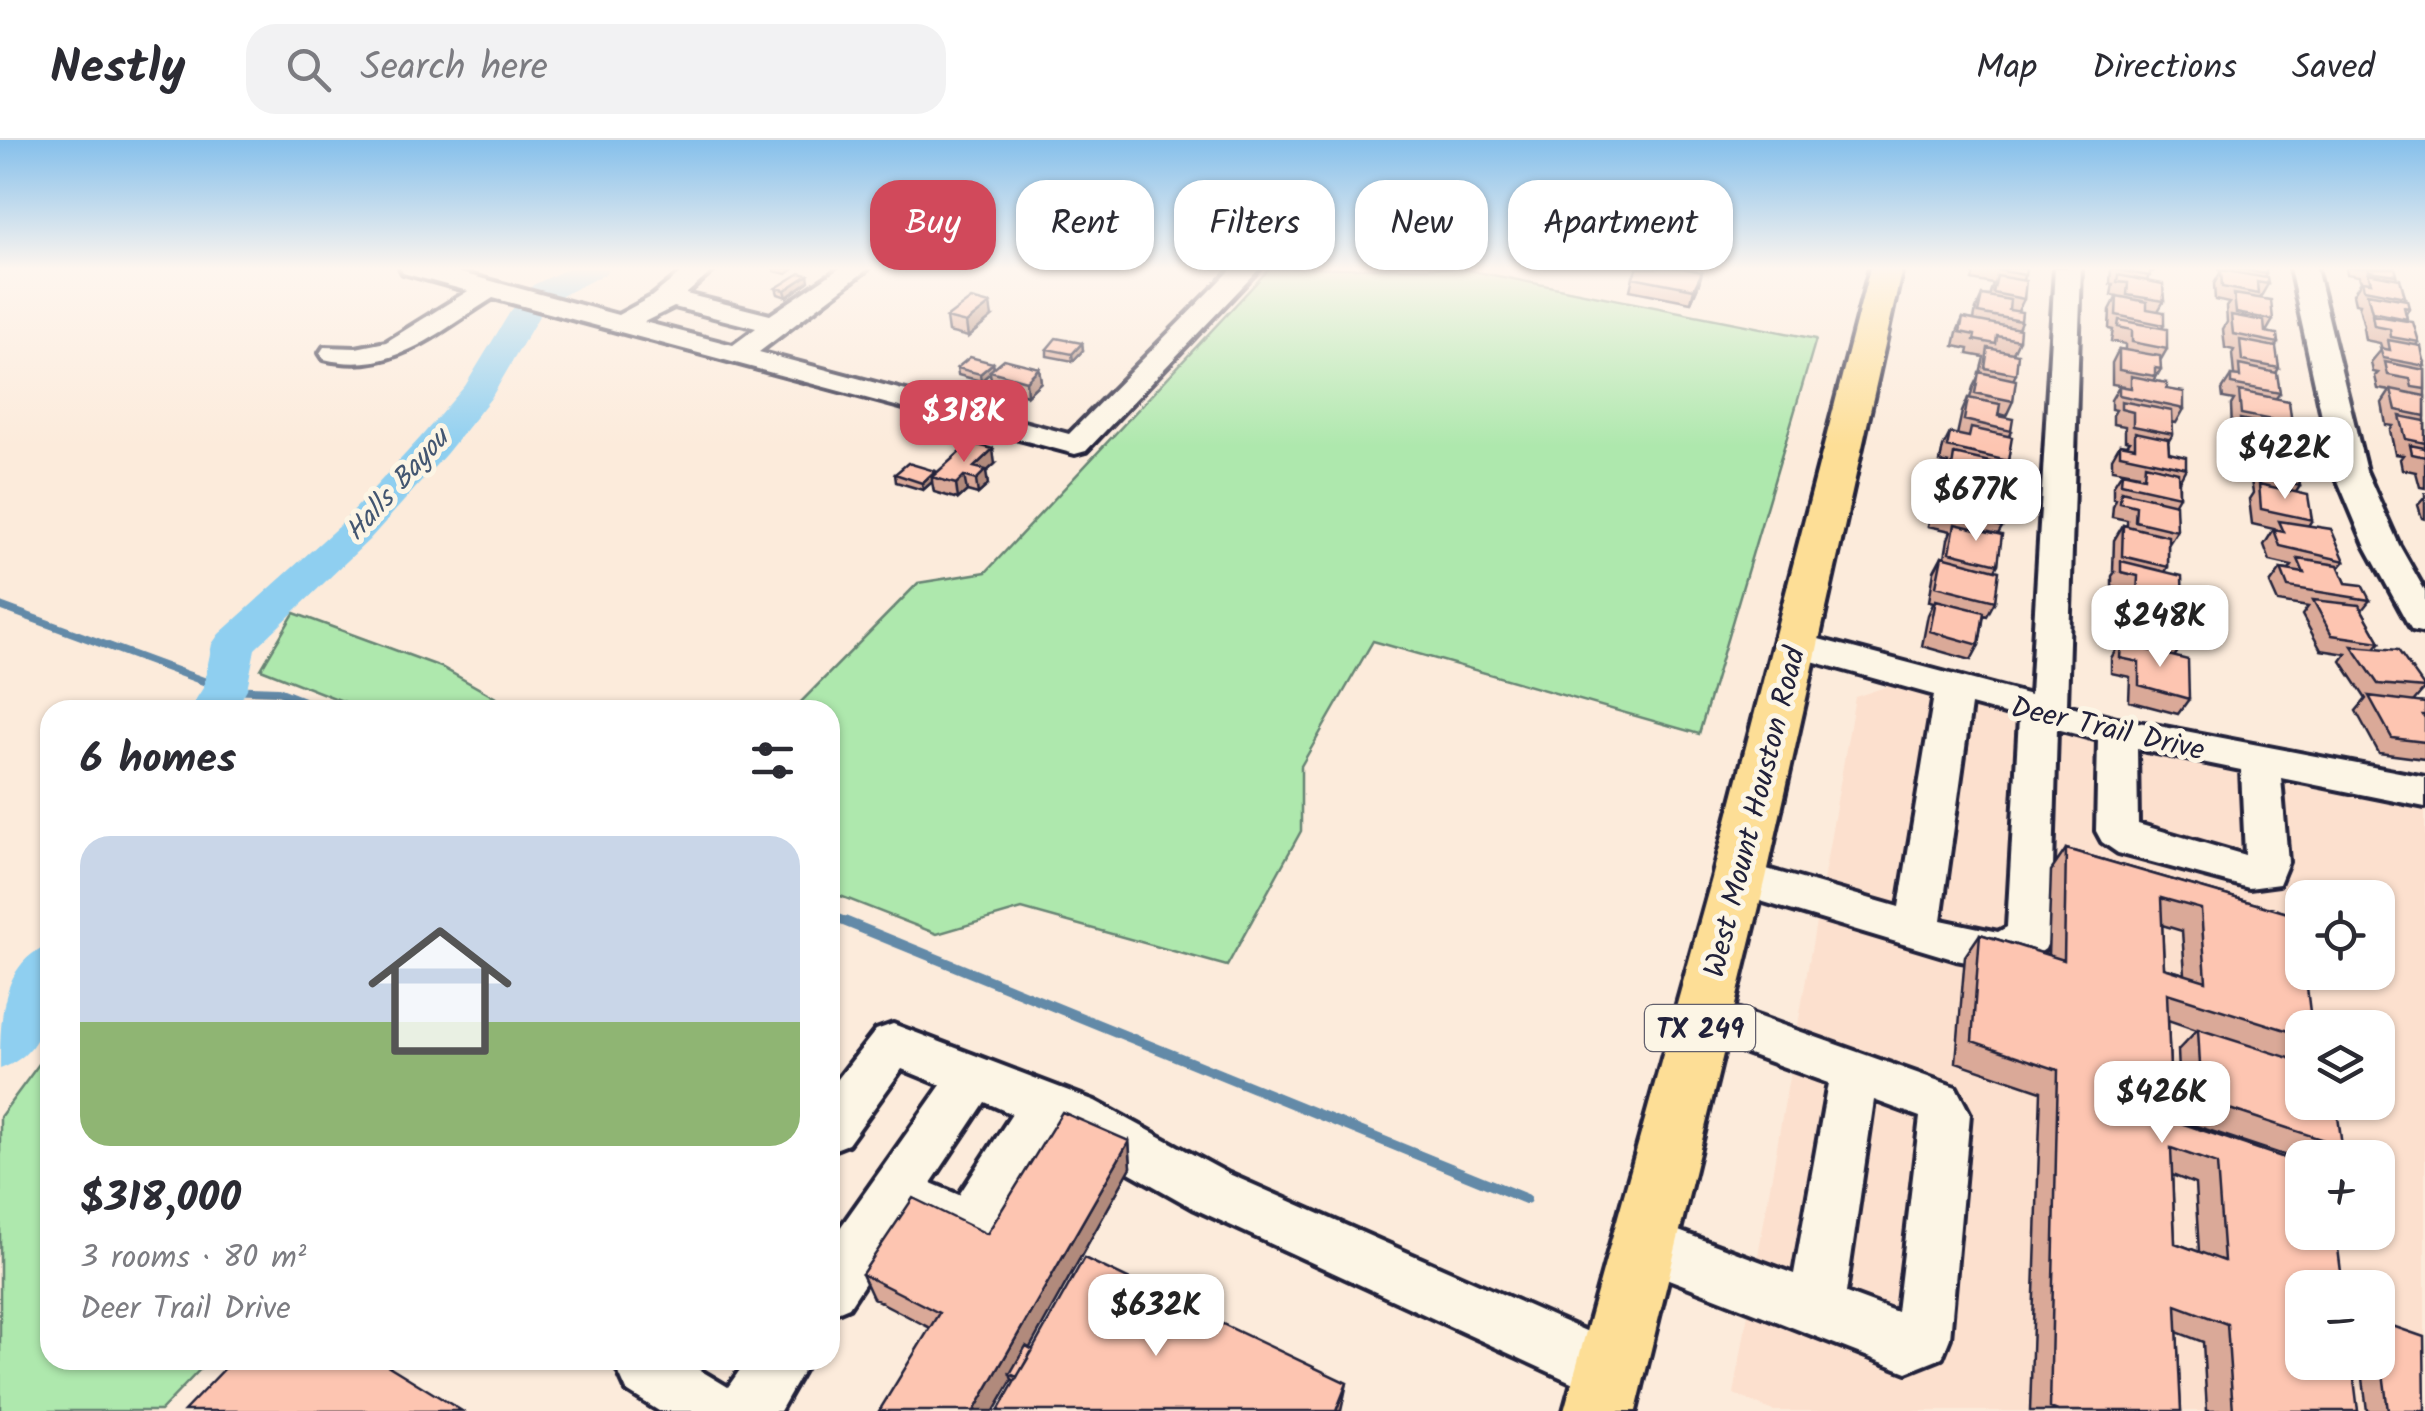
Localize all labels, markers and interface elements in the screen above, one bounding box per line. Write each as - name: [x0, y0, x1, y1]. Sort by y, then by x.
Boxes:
- search box: [246, 24, 946, 114]
- text: Nestly: [50, 31, 186, 107]
- text: Search here: [361, 39, 548, 99]
- text: Map: [1976, 41, 2037, 97]
- text: Directions: [2092, 41, 2237, 97]
- text: Saved: [2292, 41, 2375, 97]
- icon: search: [281, 42, 336, 97]
- chip: Buy: [870, 180, 996, 270]
- chip: Rent: [1016, 180, 1154, 270]
- chip: Filters: [1174, 180, 1335, 270]
- chip: New: [1355, 180, 1488, 270]
- chip: Apartment: [1508, 180, 1733, 270]
- pin: $318K: [894, 380, 1034, 465]
- text: $318K: [922, 387, 1006, 438]
- water label: Halls Bayou: [335, 416, 463, 552]
- pin: $422K: [2215, 417, 2355, 502]
- text: $422K: [2239, 424, 2331, 475]
- pin: $677K: [1906, 459, 2046, 544]
- text: $677K: [1933, 466, 2019, 517]
- pin: $248K: [2090, 585, 2230, 670]
- text: $248K: [2113, 592, 2207, 643]
- street label: West Mount Houston Road: [1692, 641, 1820, 983]
- street label: Deer Trail Drive: [2006, 684, 2209, 776]
- text: 6 homes: [80, 727, 236, 794]
- icon: filters: [745, 733, 800, 788]
- map controls: [2285, 880, 2395, 1380]
- button: locate: [2285, 880, 2395, 990]
- icon: home: [350, 901, 530, 1081]
- road number: TX 249: [1645, 1005, 1755, 1051]
- button: layers: [2285, 1010, 2395, 1120]
- pin: $426K: [2092, 1061, 2232, 1146]
- text: $426K: [2116, 1068, 2208, 1119]
- button: +: [2285, 1140, 2395, 1250]
- text: $318,000: [80, 1166, 241, 1233]
- text: 3 rooms · 80 m²: [80, 1233, 306, 1284]
- button: −: [2285, 1270, 2395, 1380]
- pin: $632K: [1086, 1274, 1226, 1359]
- text: $632K: [1110, 1281, 1202, 1332]
- text: Deer Trail Drive: [80, 1284, 291, 1335]

